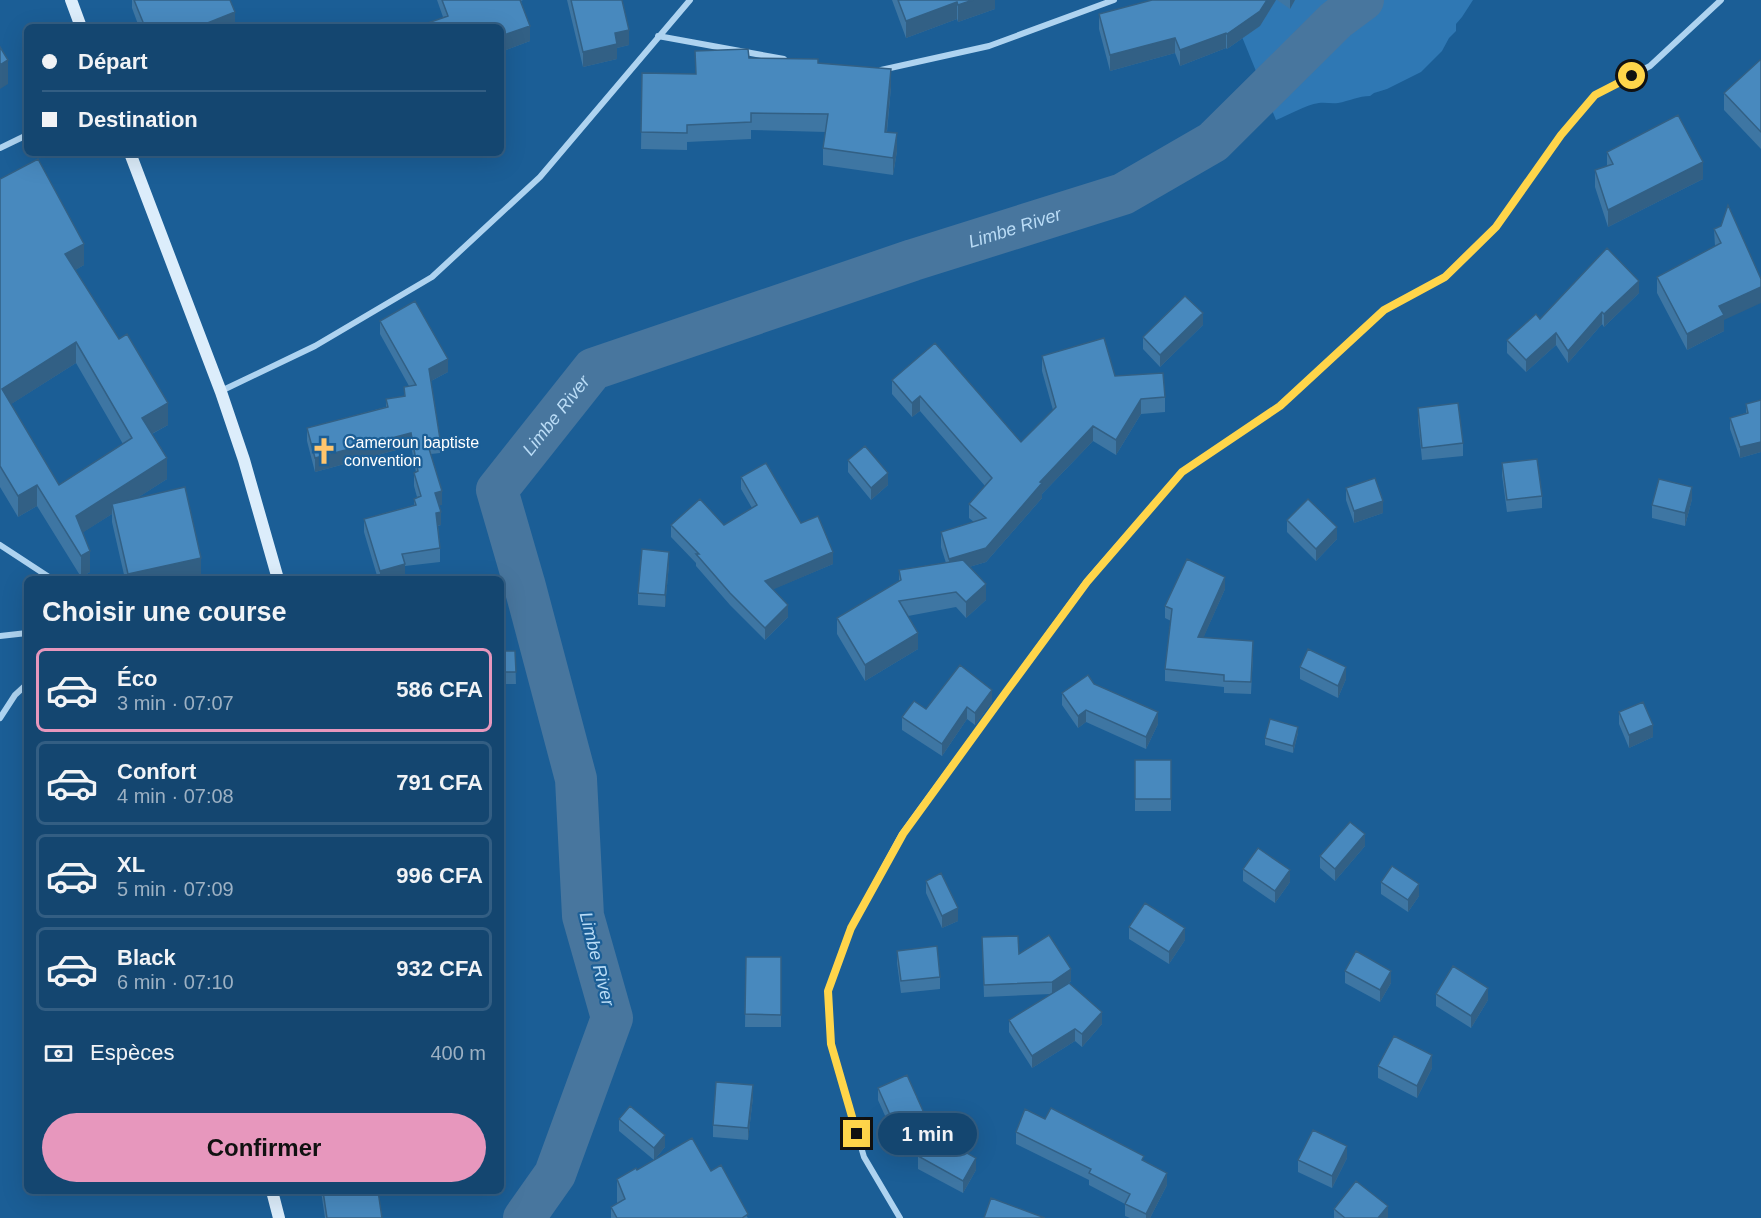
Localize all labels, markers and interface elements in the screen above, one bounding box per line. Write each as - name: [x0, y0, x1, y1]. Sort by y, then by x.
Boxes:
- text: Départ: [78, 49, 148, 74]
- route start: [1618, 62, 1645, 89]
- text: Destination: [78, 107, 198, 132]
- water label: Limbe River: [966, 204, 1065, 252]
- water label: Limbe River: [519, 371, 595, 459]
- place label: Cameroun baptiste convention: [344, 434, 479, 469]
- church icon: Cameroun baptiste convention: [309, 436, 339, 466]
- text: Choisir une course: [42, 597, 287, 627]
- icon: car: [45, 663, 99, 717]
- text: Éco: [117, 666, 157, 691]
- text: 586 CFA: [396, 677, 483, 702]
- text: 3 min · 07:07: [117, 692, 234, 714]
- icon: car: [45, 756, 99, 810]
- text: Confort: [117, 759, 196, 784]
- text: 791 CFA: [396, 770, 483, 795]
- text: 4 min · 07:08: [117, 785, 234, 807]
- icon: car: [45, 849, 99, 903]
- text: XL: [117, 852, 145, 877]
- text: 996 CFA: [396, 863, 483, 888]
- text: 5 min · 07:09: [117, 878, 234, 900]
- water label: Limbe River: [576, 910, 619, 1009]
- icon: car: [45, 942, 99, 996]
- text: Black: [117, 945, 176, 970]
- text: 932 CFA: [396, 956, 483, 981]
- text: 6 min · 07:10: [117, 971, 234, 993]
- icon: cash: [42, 1037, 75, 1070]
- text: Espèces: [90, 1040, 174, 1065]
- text: 400 m: [430, 1042, 486, 1064]
- button: Confirmer: [42, 1113, 486, 1182]
- callout: 1 min: [878, 1113, 977, 1155]
- route end: [843, 1120, 870, 1147]
- text: 1 min: [901, 1123, 954, 1145]

